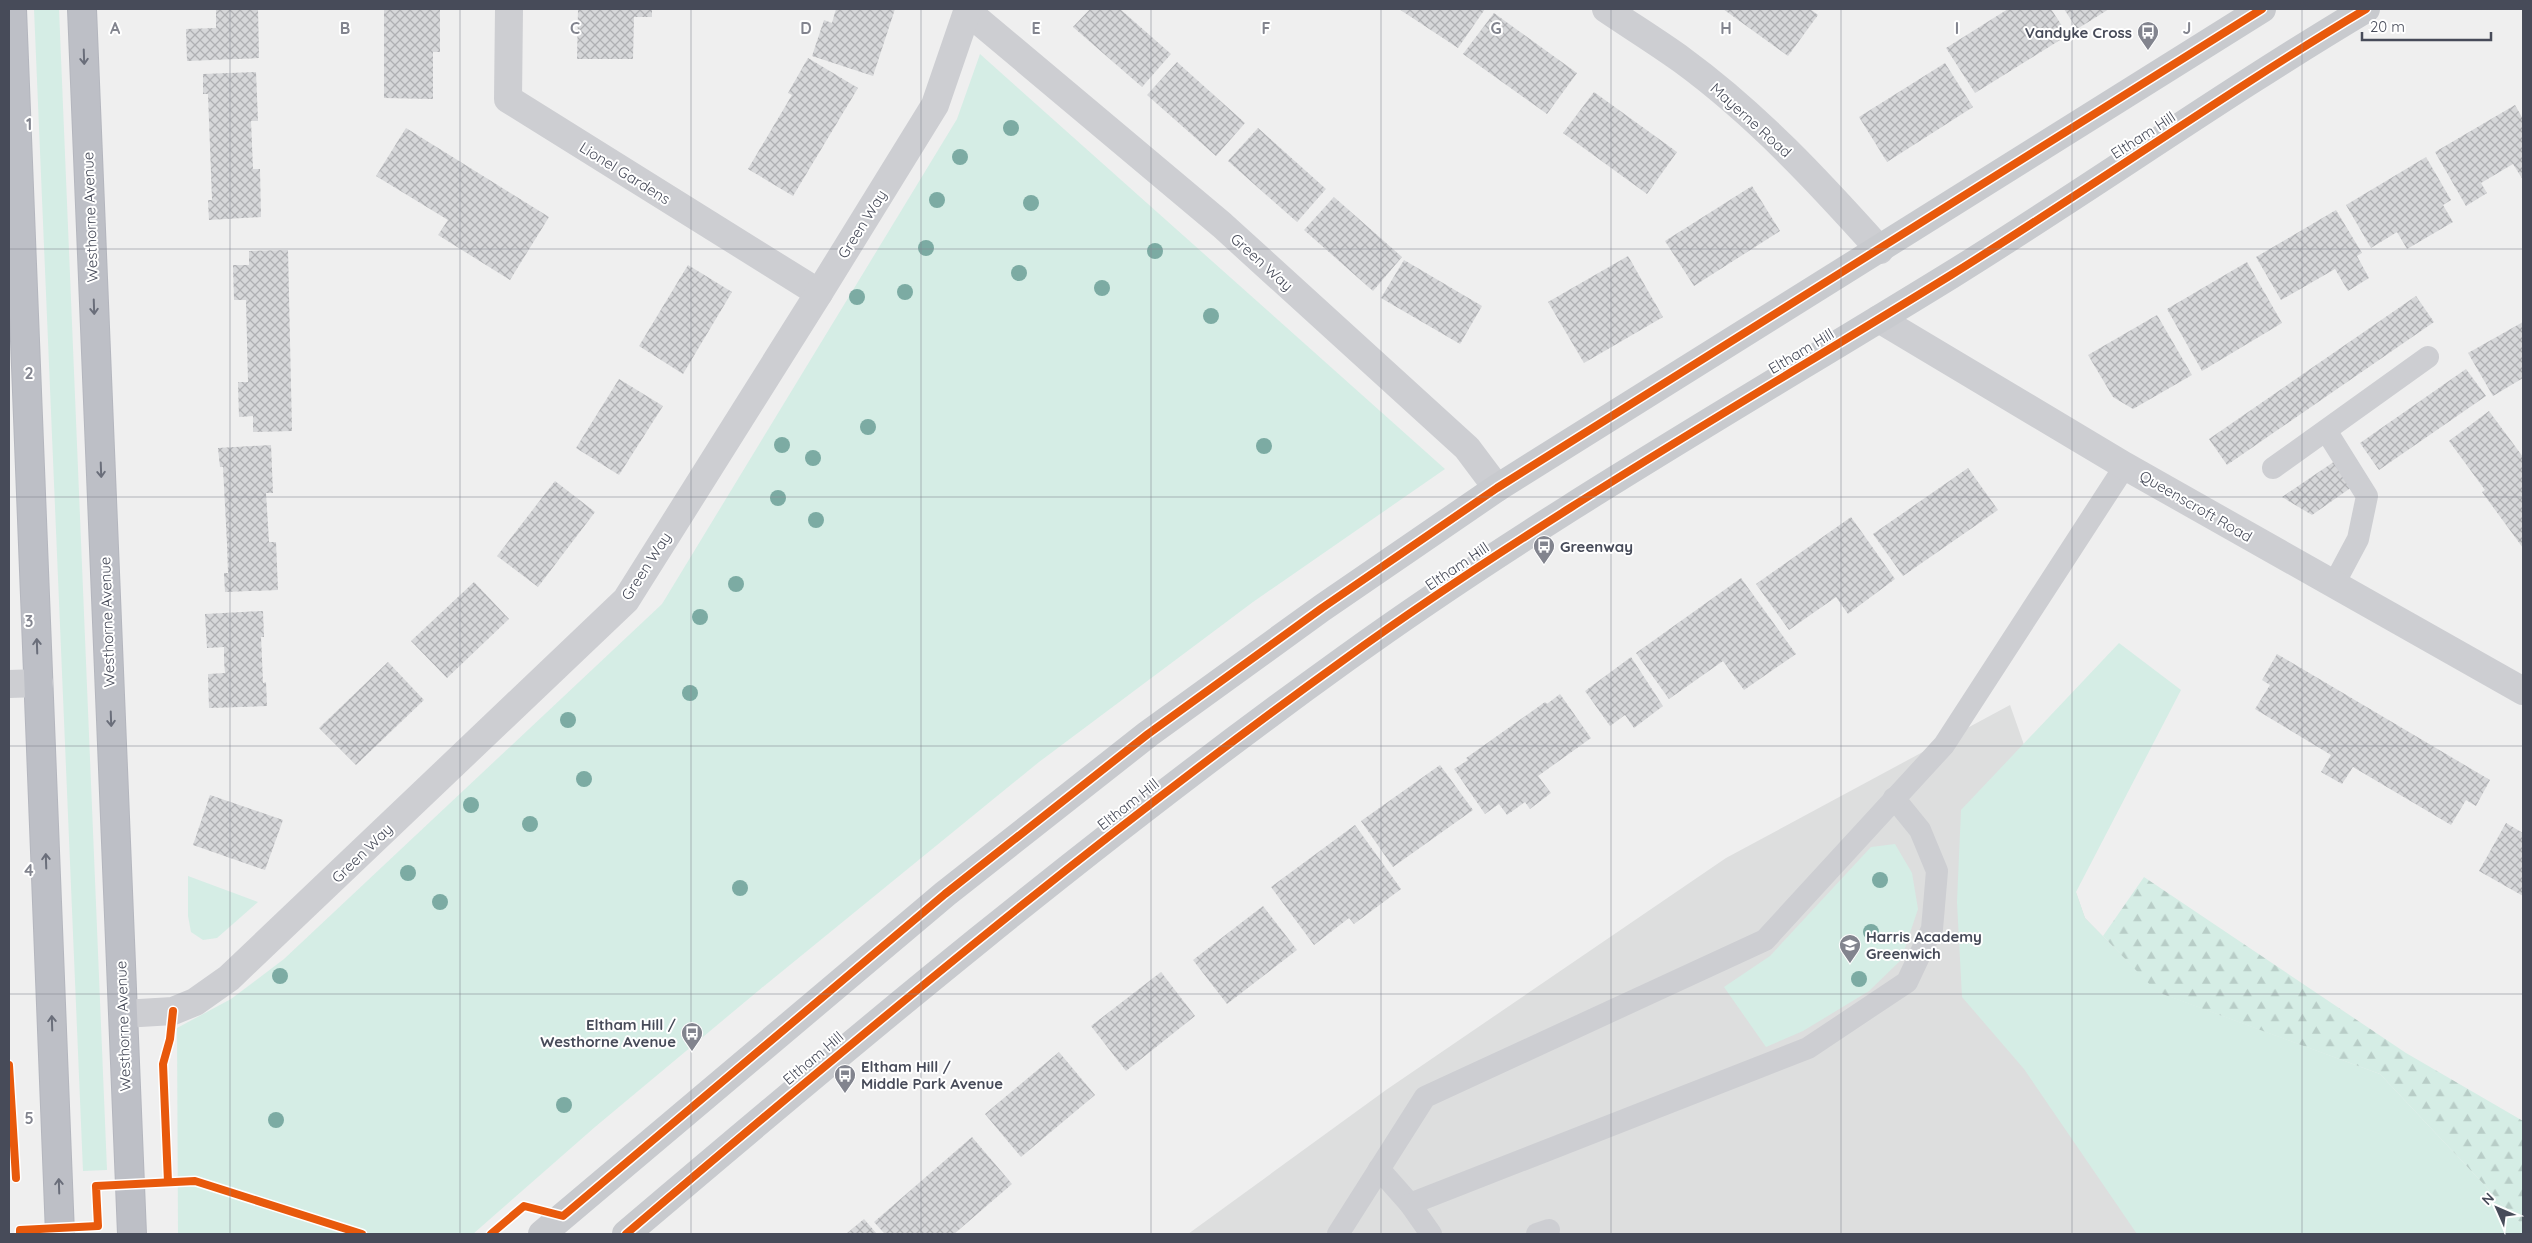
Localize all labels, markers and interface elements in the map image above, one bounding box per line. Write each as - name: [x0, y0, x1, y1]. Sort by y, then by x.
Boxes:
- scale bar: [2362, 10, 2491, 42]
- text: 20 m: [2370, 17, 2405, 36]
- text: A: [110, 18, 121, 38]
- text: B: [340, 18, 350, 38]
- text: C: [570, 18, 580, 38]
- text: D: [800, 18, 812, 38]
- text: E: [1031, 18, 1041, 38]
- text: F: [1262, 18, 1271, 38]
- text: G: [1490, 18, 1502, 38]
- text: H: [1720, 18, 1732, 38]
- text: I: [1955, 18, 1959, 38]
- text: J: [2183, 18, 2191, 38]
- bus stop icon: Vandyke Cross: [2136, 20, 2160, 51]
- place label: Vandyke Cross: [2025, 23, 2132, 42]
- one-way arrow: [79, 49, 89, 65]
- street label: Mayerne Road: [1706, 79, 1796, 161]
- street label: Eltham Hill: [2107, 107, 2179, 163]
- text: 1: [26, 114, 32, 134]
- street label: Lionel Gardens: [576, 138, 674, 208]
- street label: Westhorne Avenue: [78, 151, 102, 283]
- street label: Green Way: [833, 186, 891, 262]
- street label: Green Way: [1227, 229, 1297, 295]
- one-way arrow: [89, 299, 99, 315]
- street label: Eltham Hill: [1765, 324, 1837, 378]
- text: 2: [24, 363, 34, 383]
- one-way arrow: [96, 461, 105, 477]
- street label: Queenscroft Road: [2136, 466, 2256, 546]
- street label: Green Way: [617, 528, 675, 604]
- bus stop icon: Greenway: [1532, 534, 1556, 565]
- place label: Greenway: [1560, 537, 1633, 556]
- street label: Eltham Hill: [1421, 538, 1493, 594]
- street label: Westhorne Avenue: [95, 556, 119, 688]
- text: 3: [25, 611, 33, 631]
- one-way arrow: [33, 638, 42, 654]
- one-way arrow: [106, 711, 115, 727]
- street label: Eltham Hill: [1093, 774, 1163, 834]
- street label: Green Way: [328, 819, 396, 887]
- one-way arrow: [41, 853, 51, 870]
- text: 4: [24, 860, 34, 880]
- place label: Harris Academy Greenwich: [1866, 927, 1982, 963]
- school or university icon: Harris Academy Greenwich: [1838, 933, 1862, 964]
- street label: Westhorne Avenue: [111, 960, 135, 1092]
- one-way arrow: [48, 1015, 57, 1031]
- place label: Eltham Hill / Westhorne Avenue: [540, 1015, 676, 1051]
- bus stop icon: Eltham Hill / Westhorne Avenue: [680, 1021, 704, 1052]
- street label: Eltham Hill: [779, 1027, 847, 1089]
- place label: Eltham Hill / Middle Park Avenue: [861, 1057, 1003, 1093]
- bus stop icon: Eltham Hill / Middle Park Avenue: [833, 1063, 857, 1094]
- text: 5: [24, 1108, 34, 1128]
- one-way arrow: [54, 1178, 63, 1194]
- north arrow: [2472, 1183, 2522, 1233]
- text: N: [2478, 1189, 2498, 1209]

